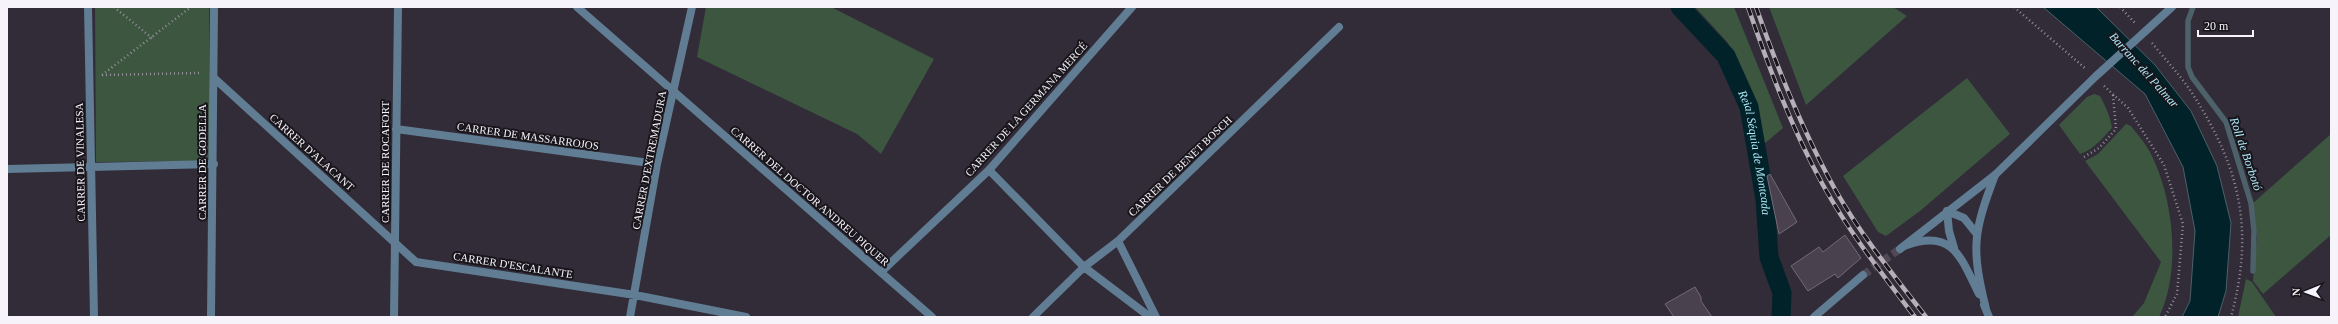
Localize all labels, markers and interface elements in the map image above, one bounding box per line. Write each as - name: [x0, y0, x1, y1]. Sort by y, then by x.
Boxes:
- scale bar: [2198, 12, 2253, 38]
- text: 20 m: [2204, 19, 2229, 33]
- water label: Barranc del Palmar: [2106, 29, 2182, 111]
- street label: CARRER DE LA GERMANA MERCÉ: [962, 39, 1090, 179]
- water label: Reial Séquia de Montcada: [1735, 87, 1773, 215]
- street label: CARRER D'EXTREMADURA: [630, 90, 668, 230]
- street label: CARRER DE ROCAFORT: [379, 101, 391, 223]
- street label: CARRER DE VINALESA: [73, 102, 87, 222]
- street label: CARRER DE GODELLA: [196, 104, 208, 220]
- street label: CARRER D'ALACANT: [267, 111, 357, 193]
- street label: CARRER DE BENET BOSCH: [1126, 113, 1234, 219]
- water label: Roll de Borbotó: [2227, 115, 2265, 193]
- street label: CARRER DE MASSARROJOS: [456, 120, 600, 152]
- street label: CARRER DEL DOCTOR ANDREU PIQUER: [728, 124, 892, 269]
- street label: CARRER D'ESCALANTE: [452, 250, 574, 280]
- north arrow: [2286, 272, 2326, 312]
- text: N: [2290, 288, 2302, 296]

